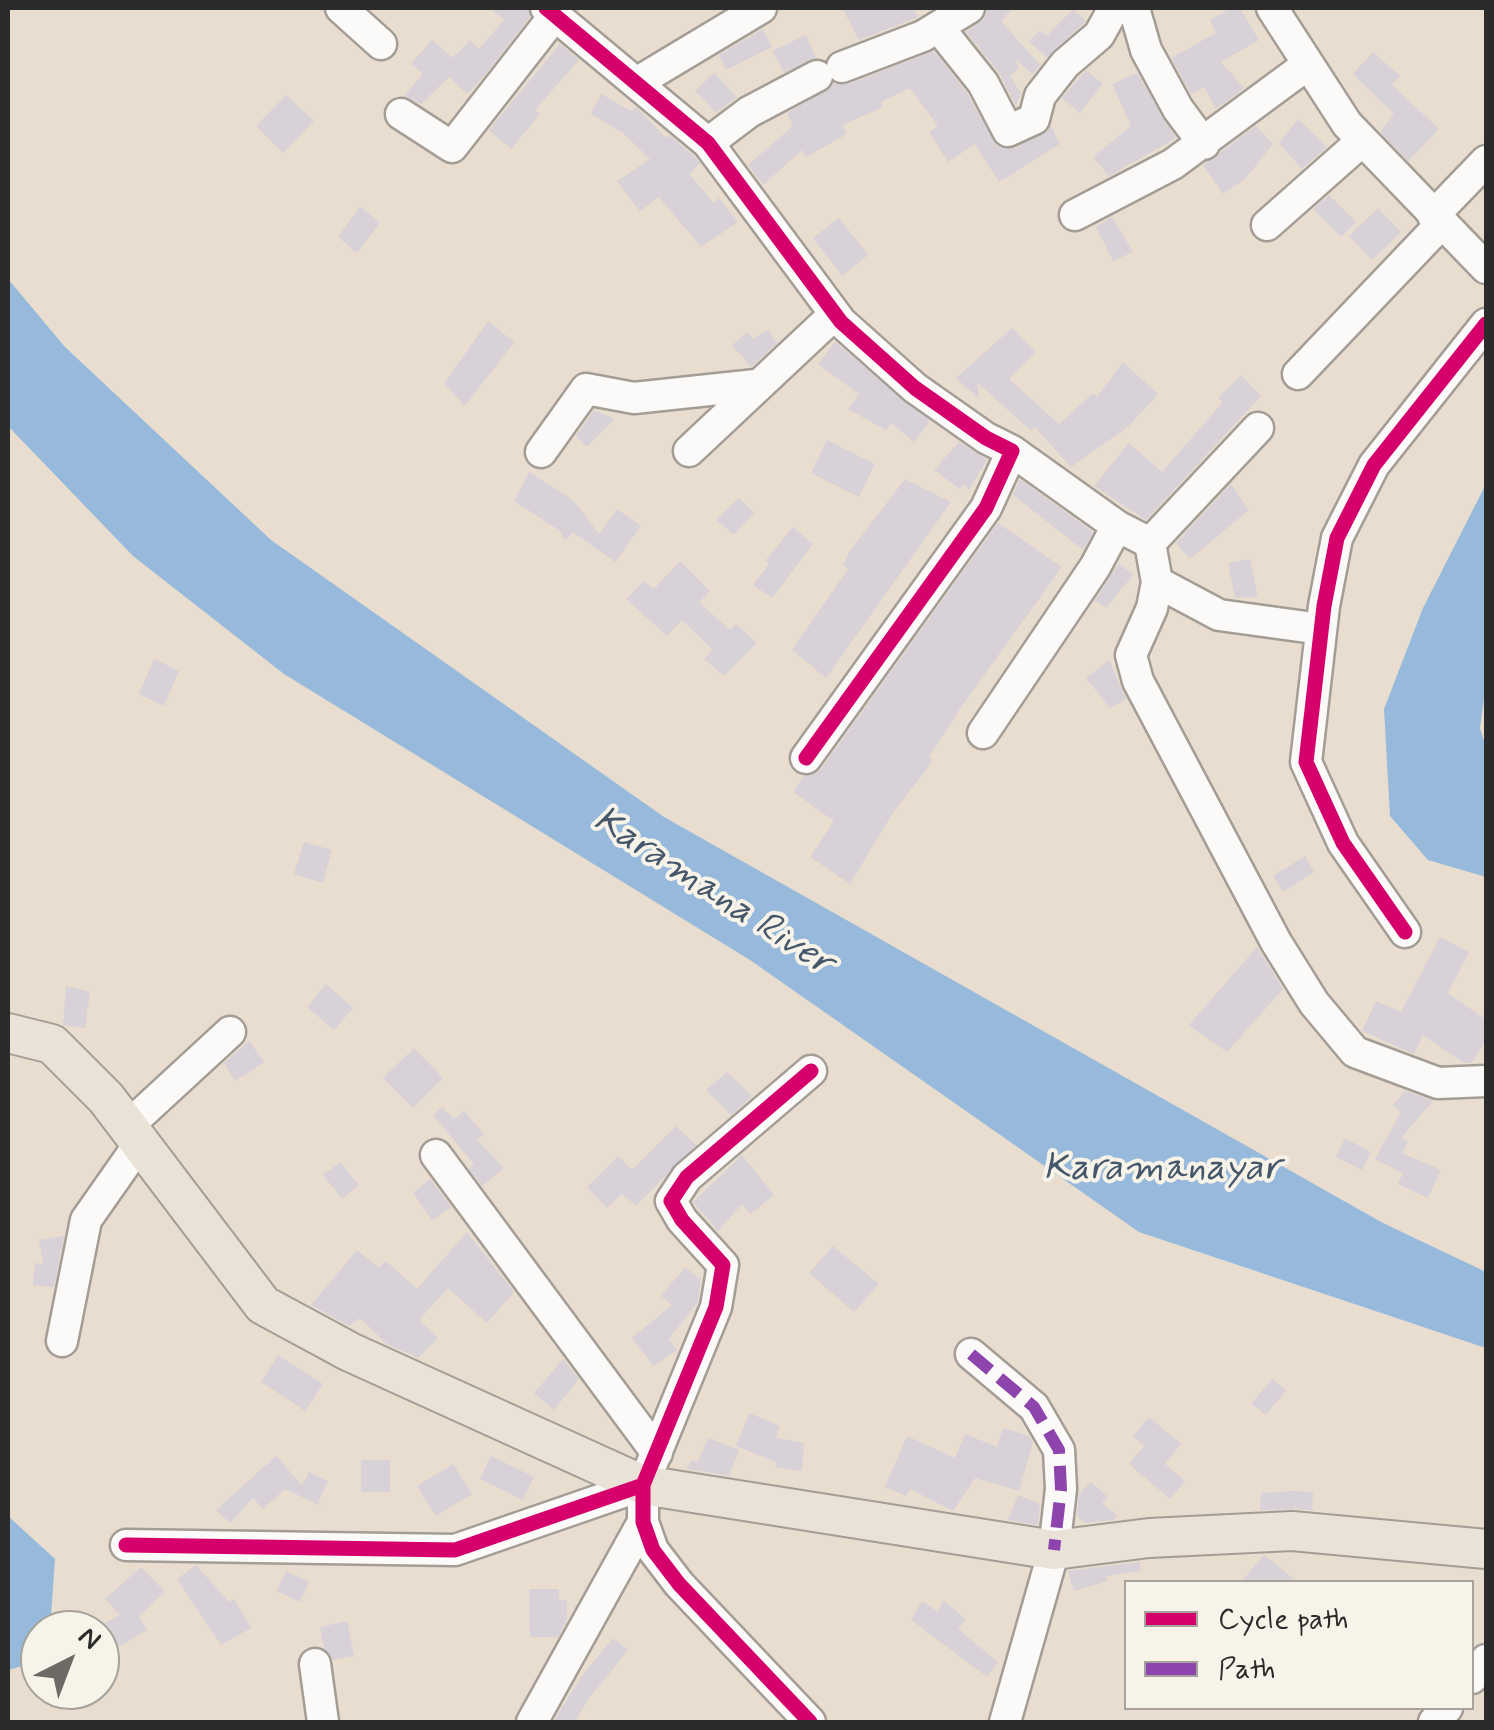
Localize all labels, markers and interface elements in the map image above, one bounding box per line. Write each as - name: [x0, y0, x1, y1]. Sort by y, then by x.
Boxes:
- water label: Karamana River: [584, 799, 840, 987]
- water label: Karamanayar: [1043, 1147, 1281, 1193]
- legend: [1124, 1580, 1474, 1710]
- text: Cycle path: [1218, 1600, 1349, 1639]
- north arrow: [20, 1610, 120, 1710]
- text: N: [70, 1619, 108, 1659]
- text: Path: [1218, 1650, 1276, 1689]

